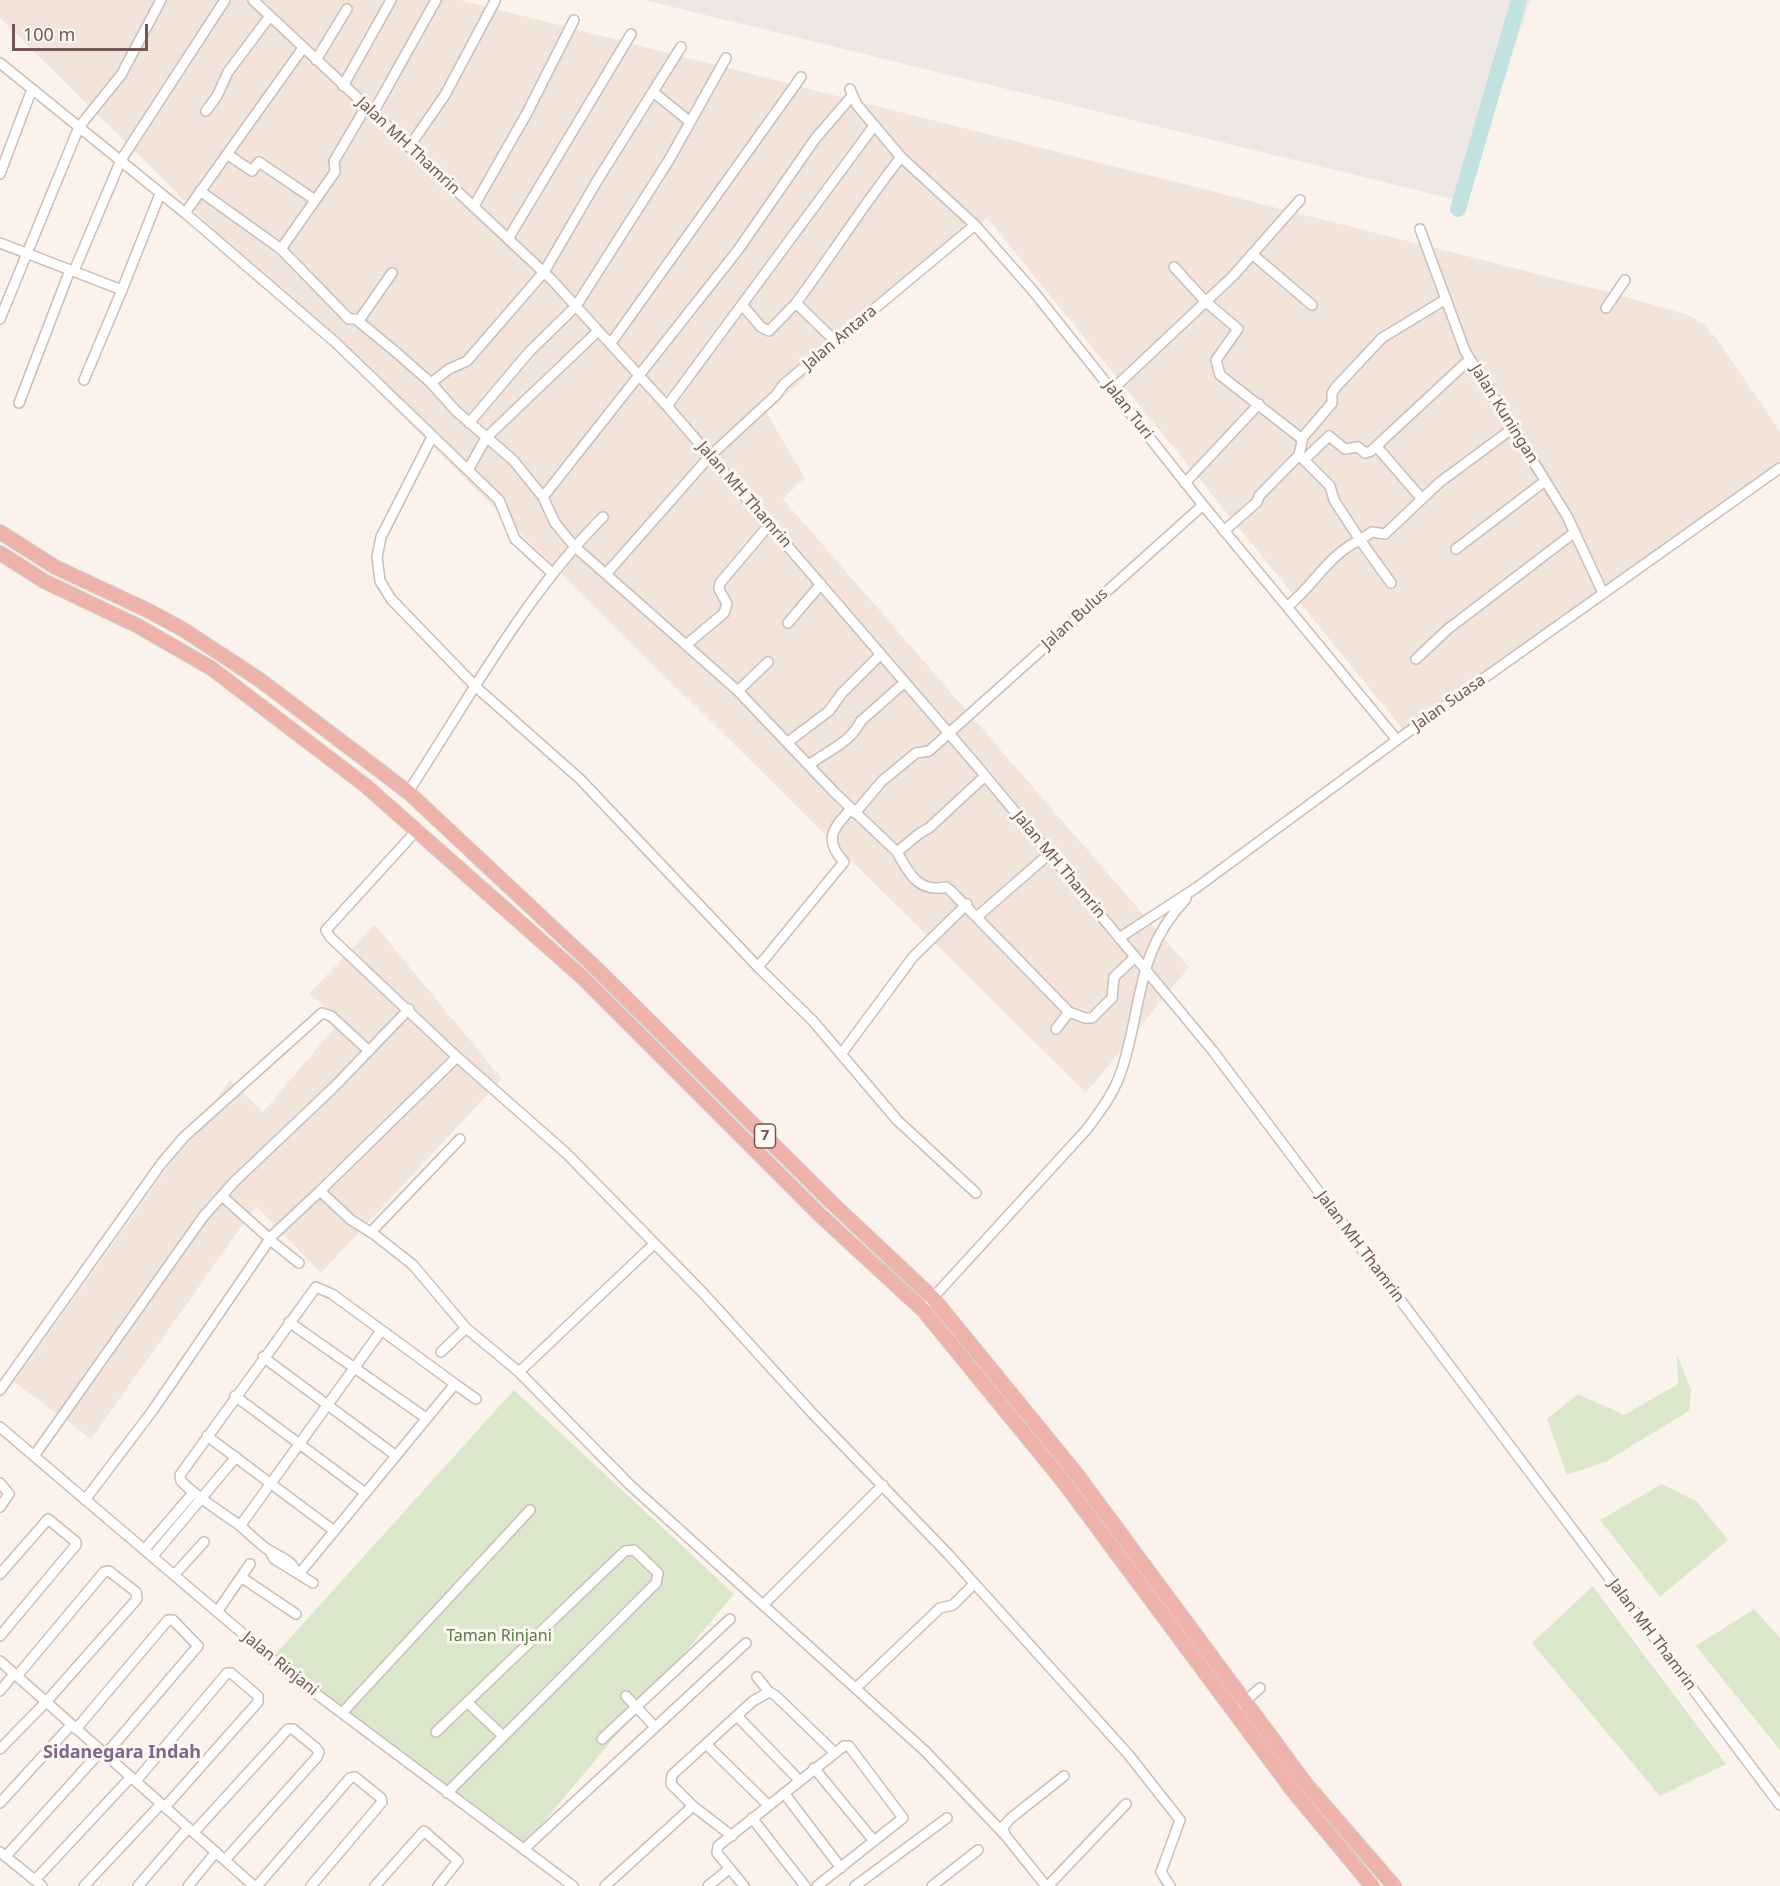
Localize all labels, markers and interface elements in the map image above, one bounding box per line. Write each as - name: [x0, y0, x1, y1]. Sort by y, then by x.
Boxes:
- scale bar: [15, 12, 152, 50]
- text: 100 m: [23, 22, 75, 46]
- street label: Jalan MH Thamrin: [352, 93, 464, 199]
- street label: Jalan Antara: [799, 302, 881, 374]
- street label: Jalan Kuningan: [1466, 361, 1542, 467]
- street label: Jalan Turi: [1099, 377, 1157, 443]
- street label: Jalan MH Thamrin: [693, 438, 795, 552]
- street label: Jalan Bulus: [1038, 584, 1112, 654]
- street label: Jalan Suasa: [1409, 671, 1489, 735]
- street label: Jalan MH Thamrin: [1008, 807, 1110, 923]
- road number: 7: [754, 1124, 776, 1148]
- street label: Jalan MH Thamrin: [1312, 1188, 1408, 1306]
- street label: Jalan MH Thamrin: [1604, 1576, 1700, 1694]
- park label: Taman Rinjani: [446, 1626, 552, 1646]
- street label: Jalan Rinjani: [238, 1628, 322, 1700]
- district label: Sidanegara Indah: [43, 1742, 201, 1764]

